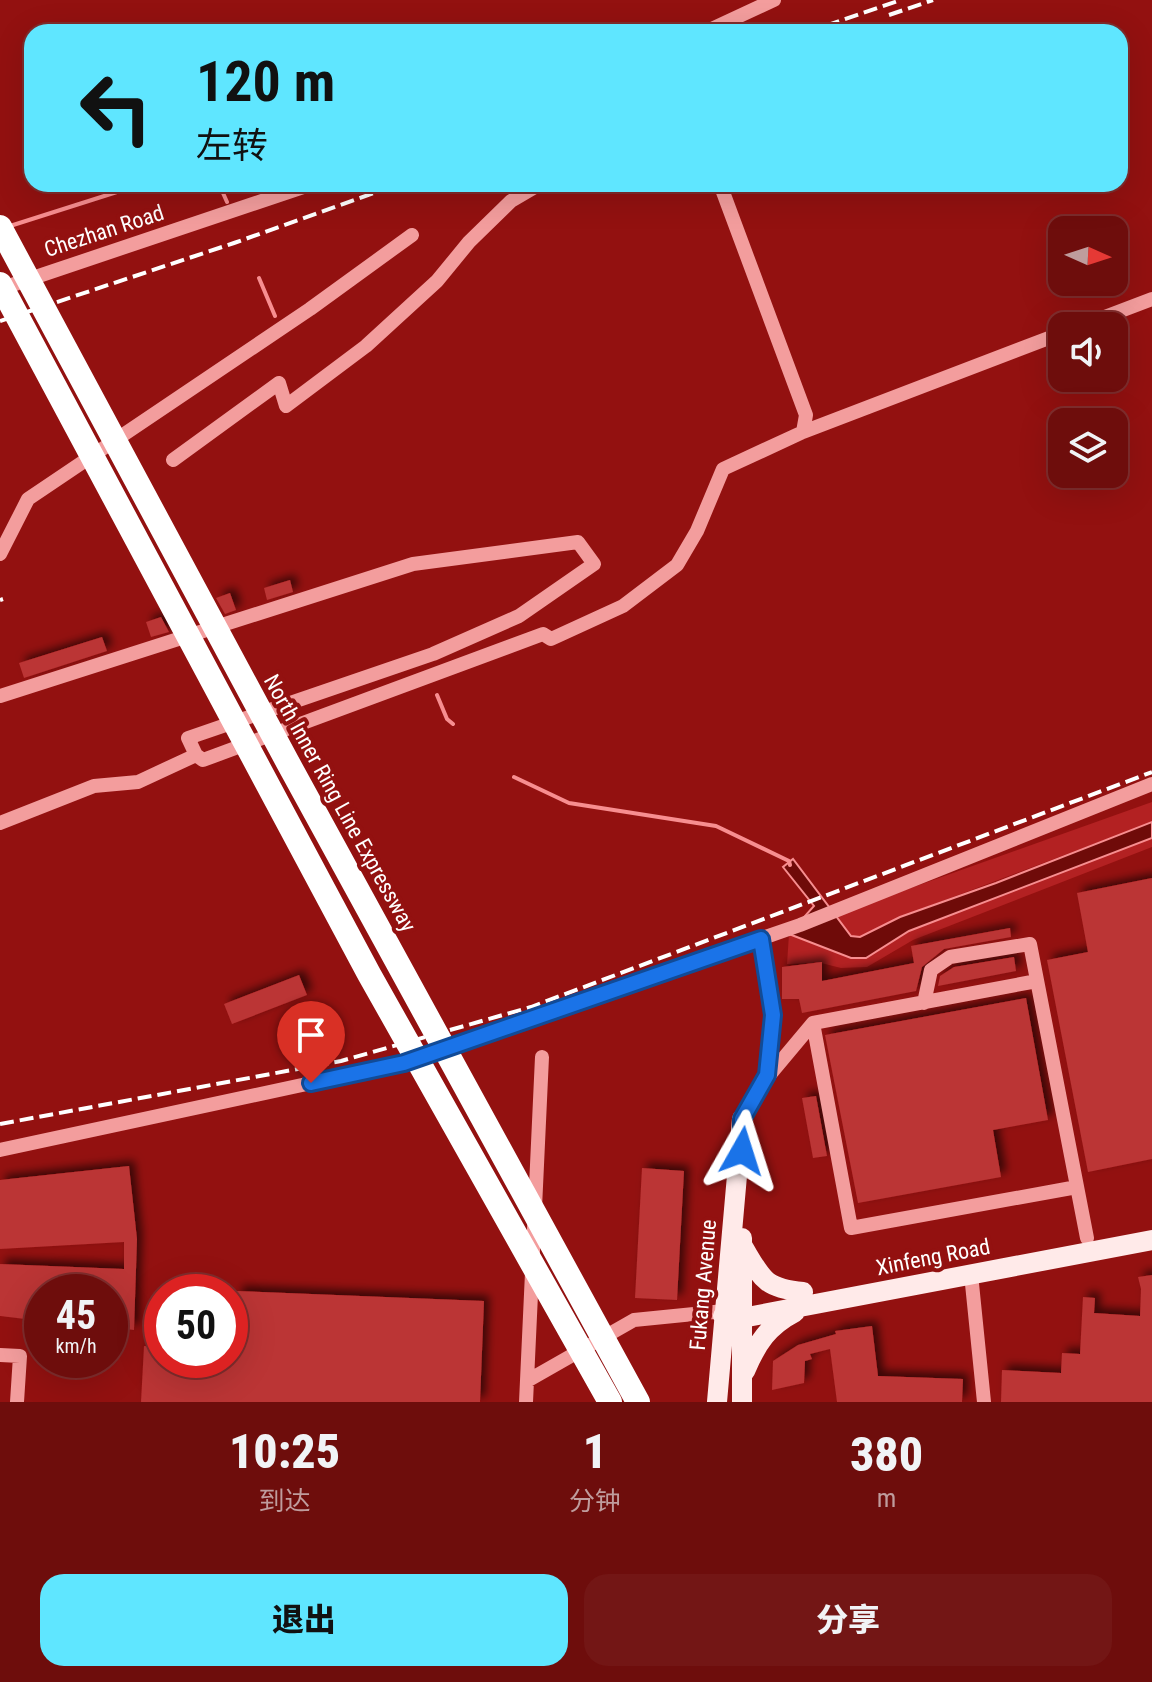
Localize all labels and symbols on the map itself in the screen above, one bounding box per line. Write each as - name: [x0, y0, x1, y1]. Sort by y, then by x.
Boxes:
- street label: Chezhan Road: [41, 200, 167, 262]
- north arrow: [1048, 216, 1128, 296]
- street label: North Inner Ring Line Expressway: [259, 670, 421, 936]
- pin: [277, 1001, 345, 1083]
- position arrow: [700, 1109, 784, 1193]
- street label: Fukang Avenue: [685, 1218, 721, 1352]
- street label: Xinfeng Road: [874, 1234, 992, 1280]
- speed limit sign: 50: [144, 1274, 248, 1378]

